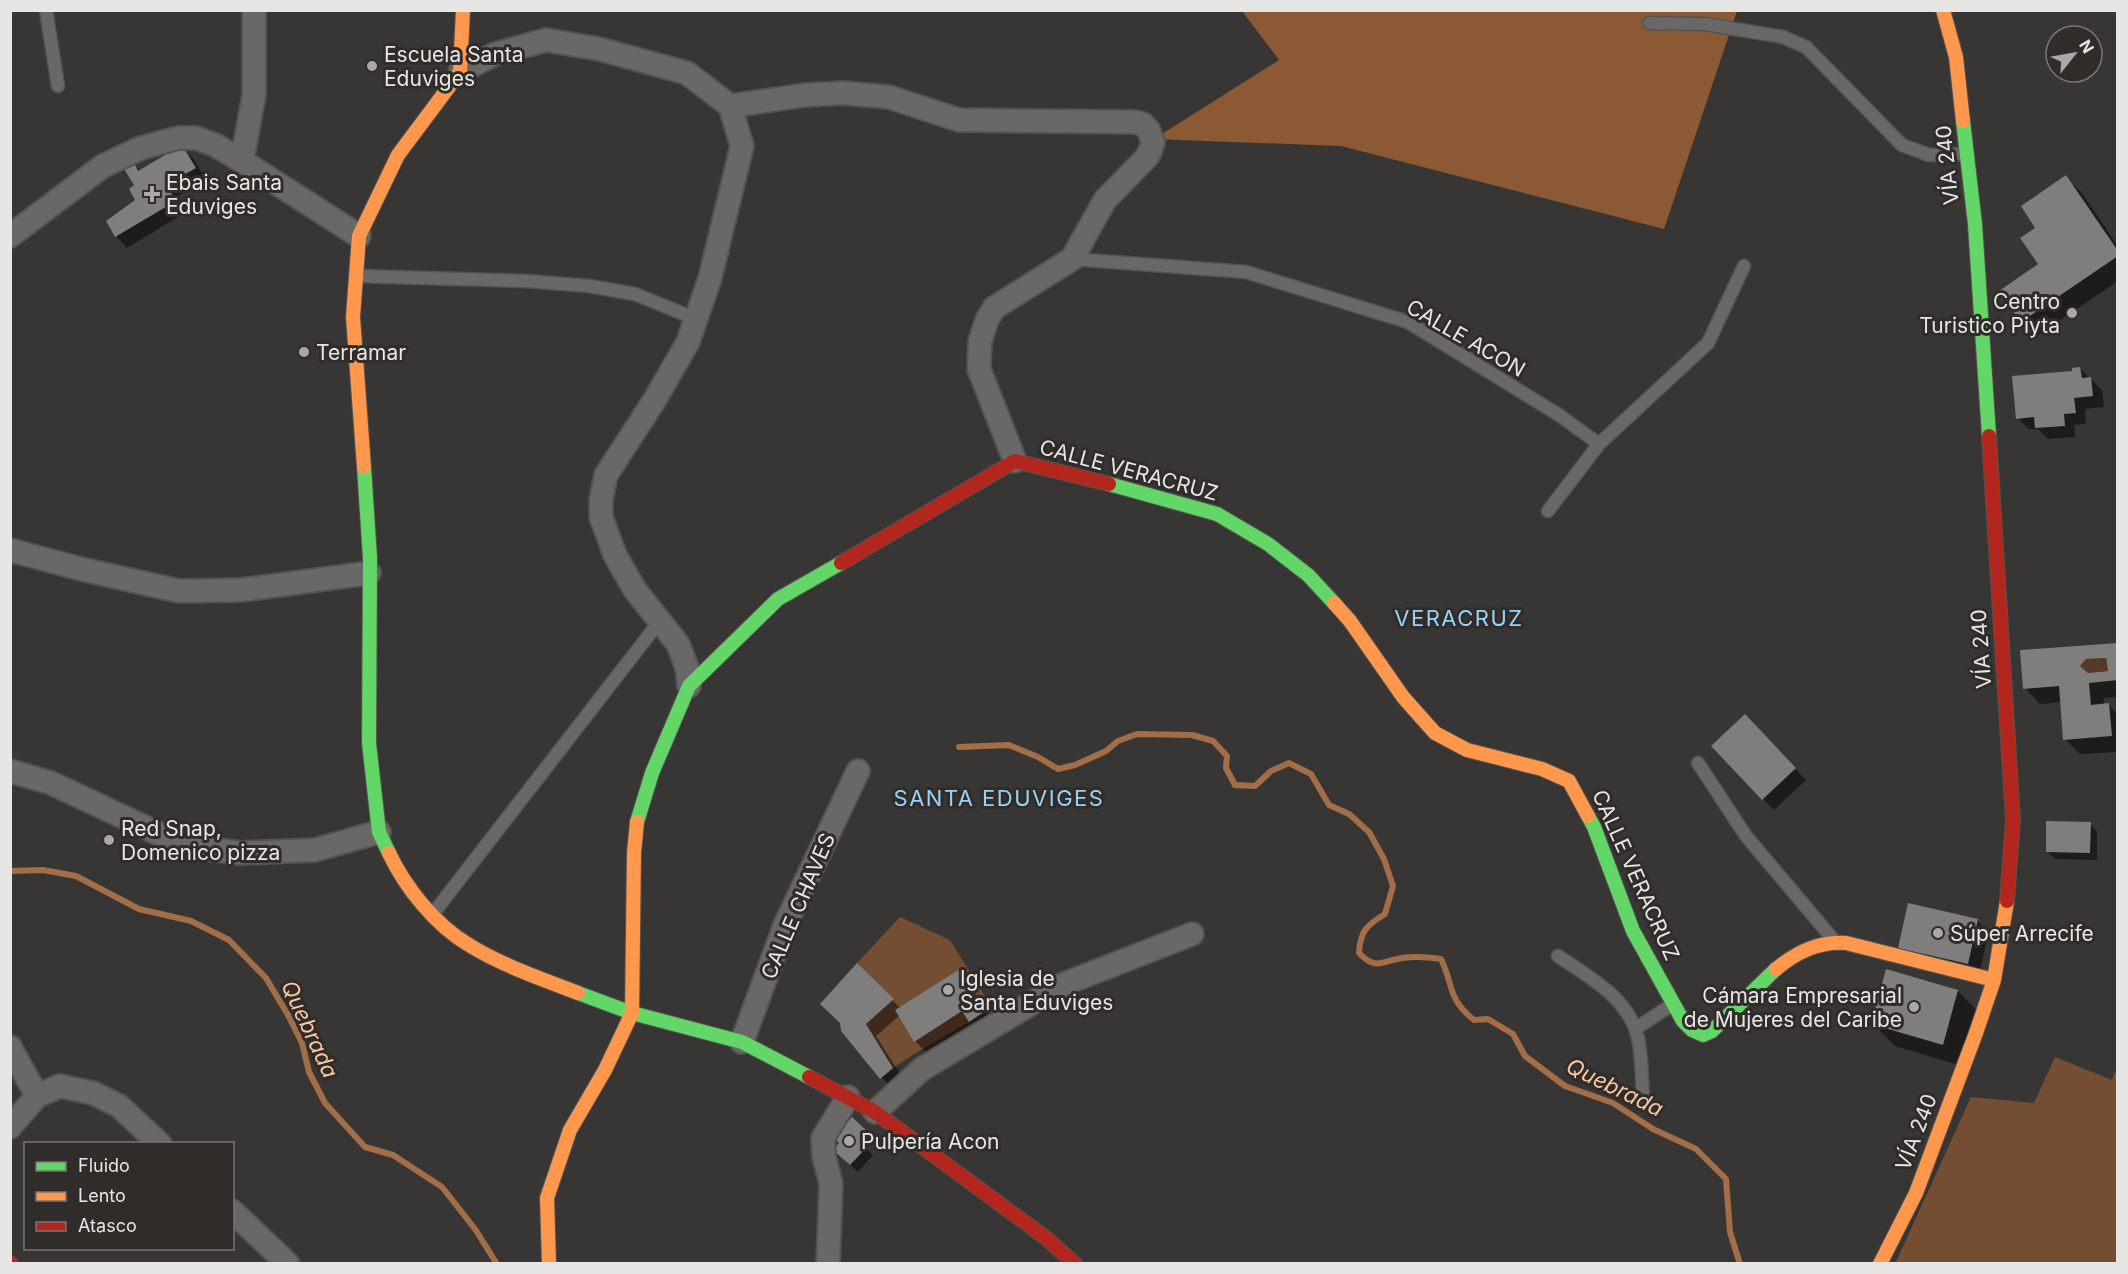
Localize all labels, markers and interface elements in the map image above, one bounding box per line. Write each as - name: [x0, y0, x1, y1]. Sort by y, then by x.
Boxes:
- north arrow: [2044, 24, 2104, 84]
- text: N: [2075, 36, 2099, 57]
- place label: Escuela Santa Eduviges: [384, 42, 524, 91]
- marker: Escuela Santa Eduviges: [365, 59, 379, 73]
- street label: VÍA 240: [1929, 124, 1964, 206]
- place label: Ebais Santa Eduviges: [166, 170, 282, 219]
- marker: Ebais Santa Eduviges: [143, 185, 161, 203]
- place label: Centro Turistico Piyta: [1919, 289, 2060, 338]
- street label: CALLE ACON: [1402, 294, 1530, 382]
- marker: Centro Turistico Piyta: [2065, 306, 2079, 320]
- place label: Terramar: [316, 340, 406, 365]
- marker: Terramar: [297, 345, 311, 359]
- street label: CALLE VERACRUZ: [1037, 434, 1221, 506]
- district label: VERACRUZ: [1394, 605, 1524, 631]
- street label: VÍA 240: [1965, 608, 1996, 690]
- district label: SANTA EDUVIGES: [894, 785, 1104, 811]
- street label: CALLE VERACRUZ: [1587, 786, 1685, 964]
- place label: Red Snap, Domenico pizza: [121, 816, 280, 865]
- street label: CALLE CHAVES: [756, 829, 840, 983]
- marker: Red Snap, Domenico pizza: [102, 833, 116, 847]
- place label: Súper Arrecife: [1950, 921, 2094, 946]
- marker: Súper Arrecife: [1931, 926, 1945, 940]
- place label: Iglesia de Santa Eduviges: [960, 966, 1113, 1015]
- water label: Quebrada: [276, 976, 344, 1082]
- marker: Iglesia de Santa Eduviges: [941, 983, 955, 997]
- place label: Cámara Empresarial de Mujeres del Caribe: [1684, 983, 1902, 1032]
- marker: Cámara Empresarial de Mujeres del Caribe: [1907, 1000, 1921, 1014]
- water label: Quebrada: [1562, 1052, 1668, 1122]
- street label: VÍA 240: [1889, 1090, 1942, 1174]
- place label: Pulpería Acon: [861, 1129, 1000, 1154]
- marker: Pulpería Acon: [842, 1134, 856, 1148]
- legend: [24, 1142, 234, 1250]
- text: Fluido: [78, 1155, 130, 1176]
- text: Lento: [78, 1185, 126, 1206]
- text: Atasco: [78, 1215, 137, 1236]

